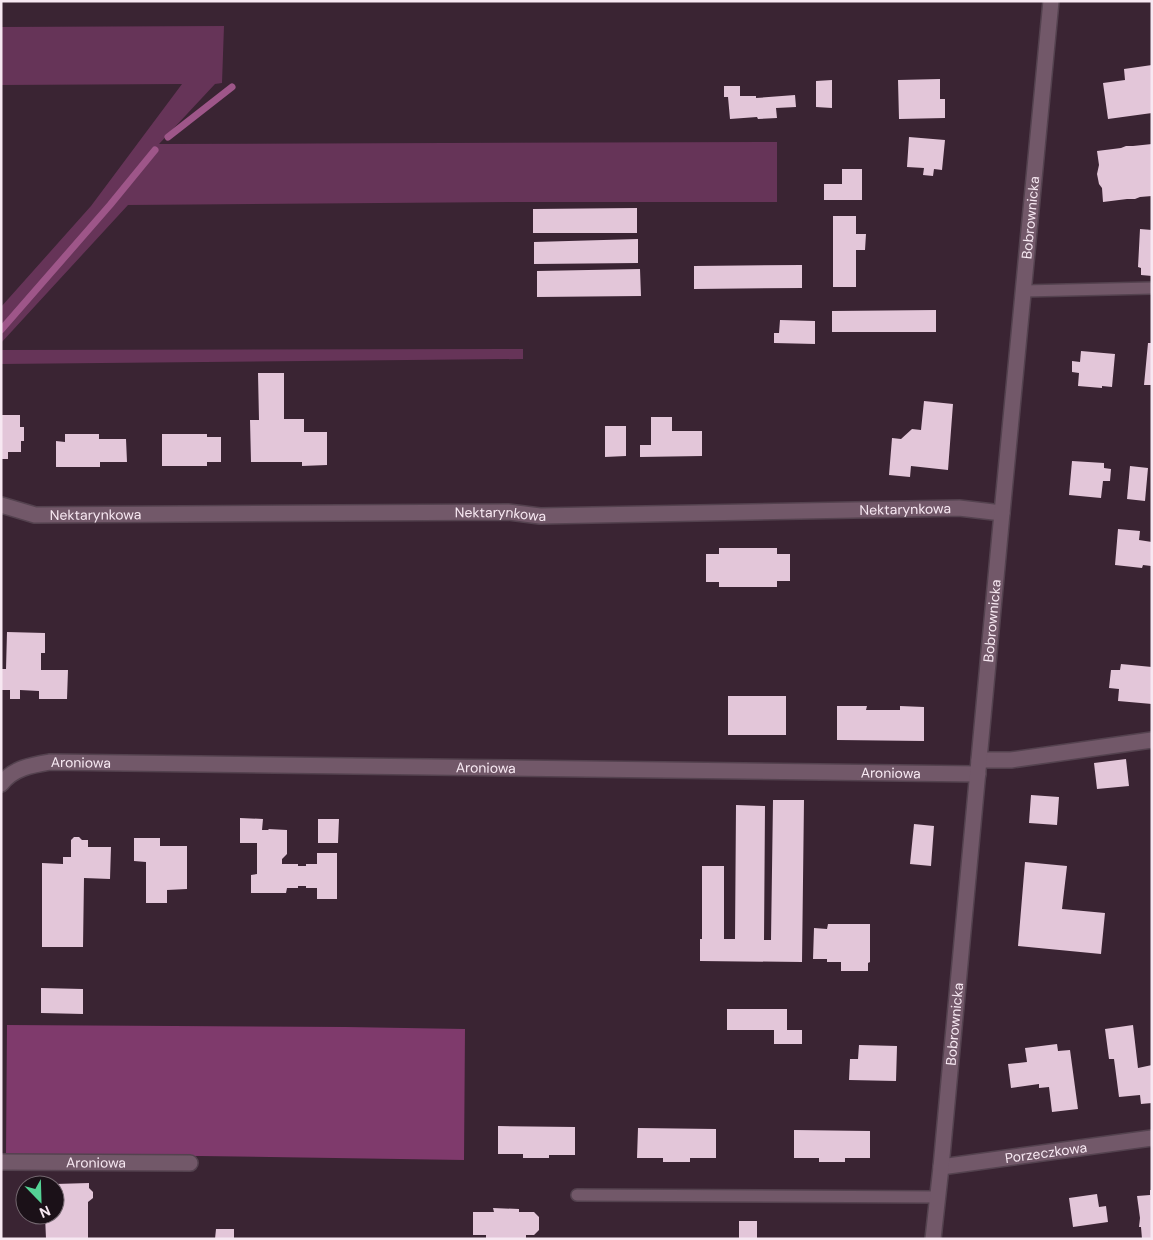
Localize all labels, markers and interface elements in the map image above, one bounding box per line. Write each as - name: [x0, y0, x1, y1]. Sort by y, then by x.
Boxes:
- street label: Bobrownicka: [1017, 175, 1043, 260]
- street label: Nektarynkowa: [859, 499, 951, 519]
- street label: Nektarynkowa: [455, 503, 546, 525]
- street label: Nektarynkowa: [50, 505, 141, 524]
- street label: Bobrownicka: [979, 579, 1005, 663]
- street label: Aroniowa: [51, 753, 111, 772]
- street label: Aroniowa: [456, 758, 516, 777]
- street label: Aroniowa: [861, 763, 921, 782]
- street label: Bobrownicka: [942, 982, 967, 1066]
- street label: Porzeczkowa: [1004, 1138, 1088, 1167]
- street label: Aroniowa: [66, 1153, 126, 1172]
- north arrow: [15, 1175, 65, 1225]
- text: N: [37, 1202, 53, 1222]

